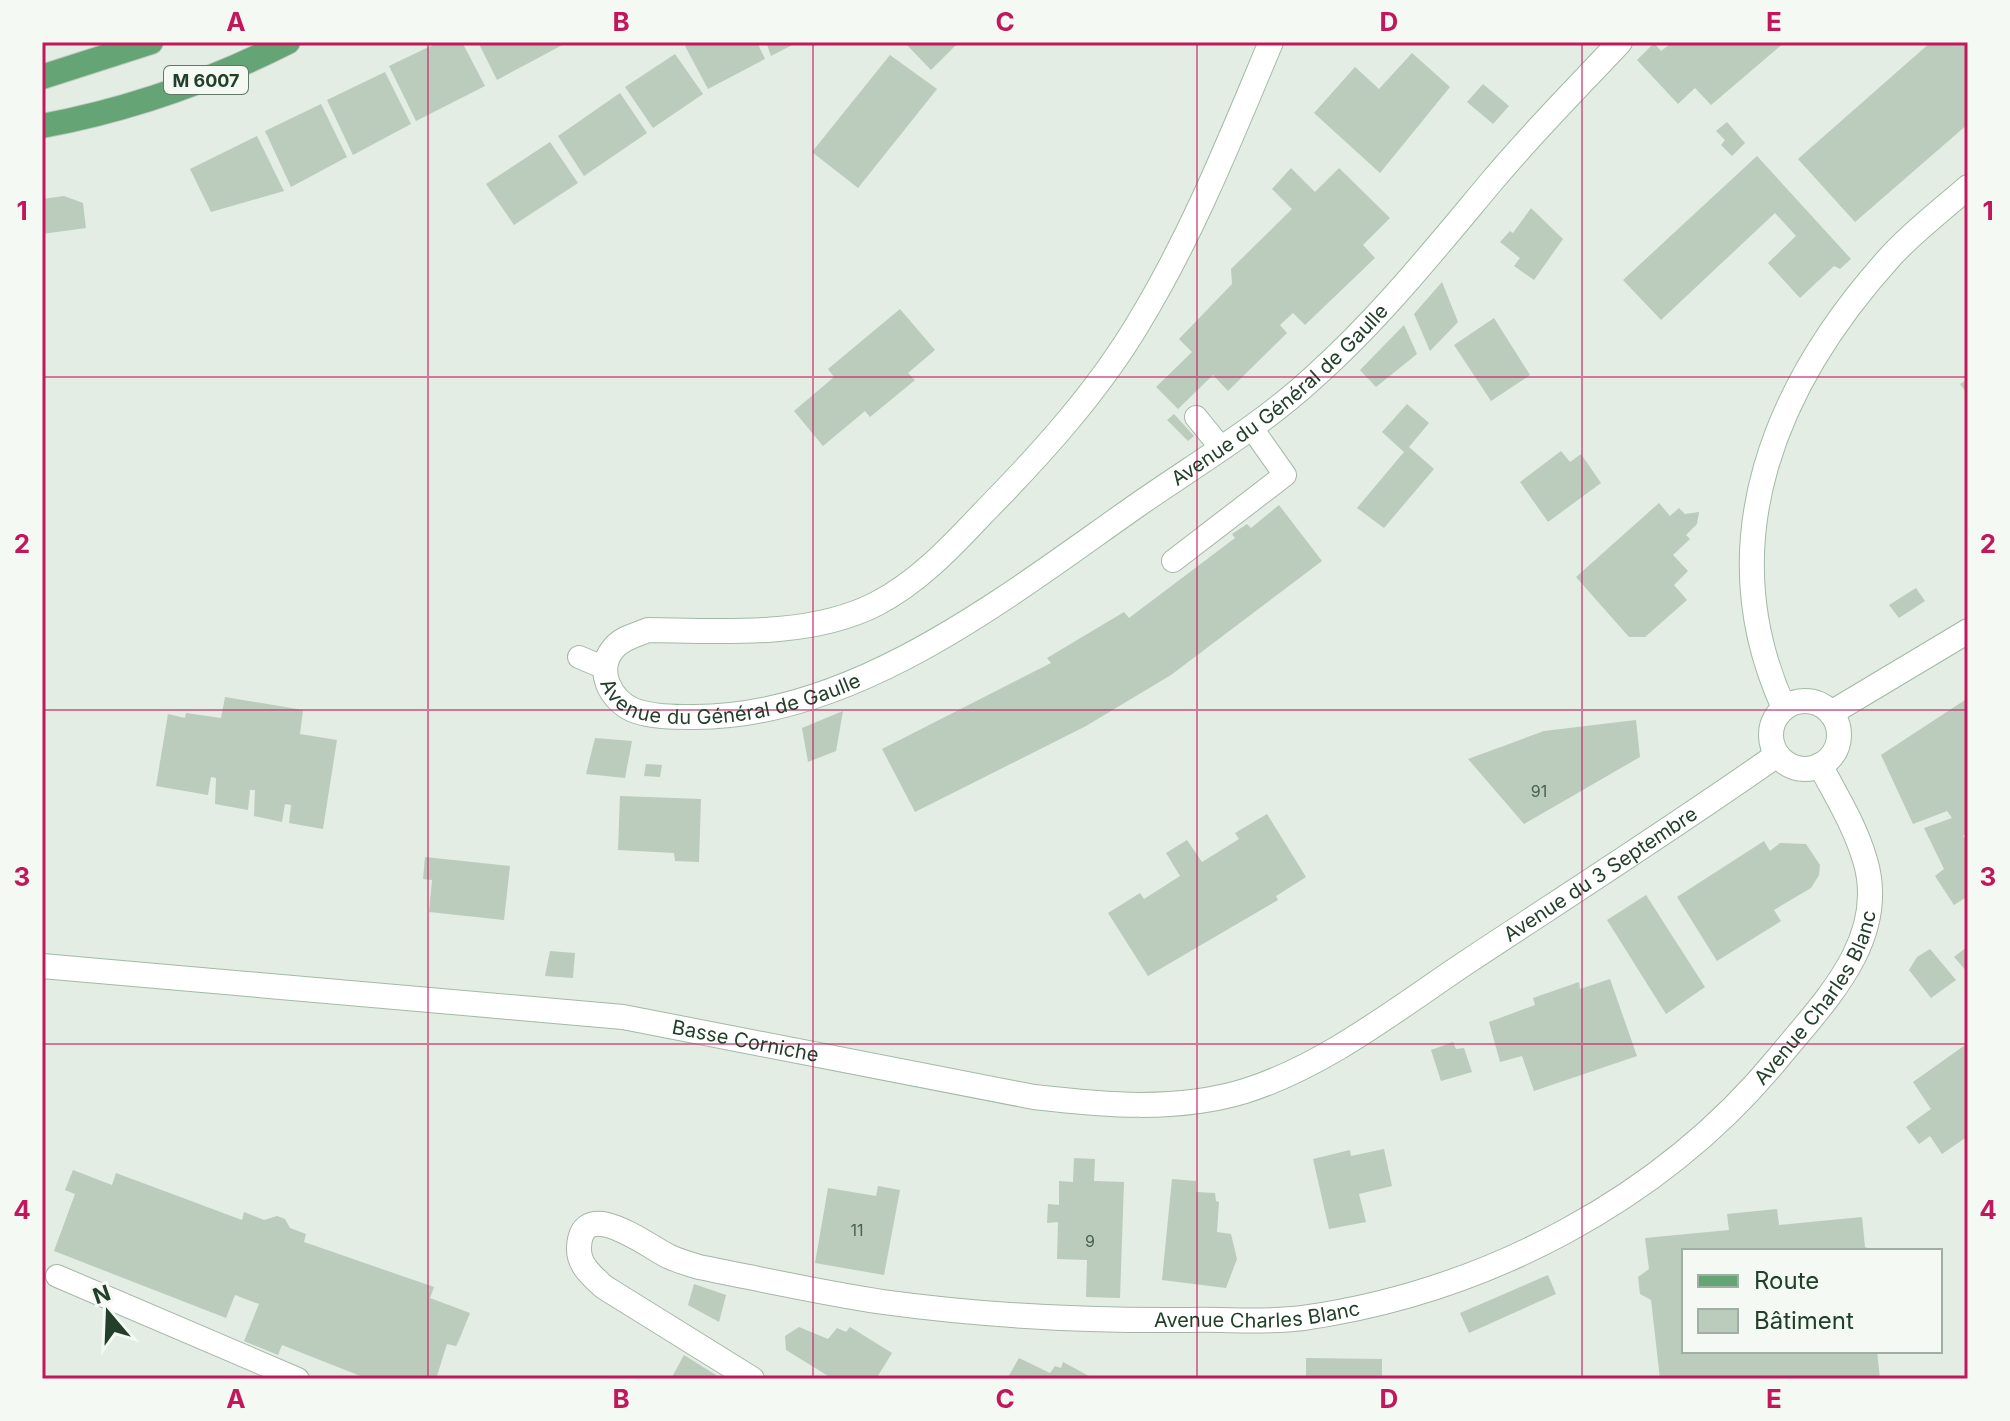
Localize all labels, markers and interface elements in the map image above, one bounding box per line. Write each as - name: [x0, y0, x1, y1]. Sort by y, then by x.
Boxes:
- text: A: [226, 6, 246, 37]
- text: B: [612, 6, 630, 37]
- text: C: [995, 6, 1015, 37]
- text: D: [1380, 6, 1398, 37]
- text: E: [1766, 6, 1782, 37]
- road number: M 6007: [164, 66, 248, 94]
- text: 1: [16, 195, 28, 226]
- text: 1: [1982, 195, 1994, 226]
- street label: Avenue du Général de Gaulle: [1167, 299, 1393, 491]
- text: 2: [14, 528, 30, 559]
- text: 2: [1980, 528, 1996, 559]
- street label: Avenue du Général de Gaulle: [600, 659, 874, 687]
- text: Avenue du Général de Gaulle: [595, 668, 864, 729]
- house number: 91: [1531, 781, 1547, 801]
- street label: Avenue du 3 Septembre: [1499, 801, 1702, 947]
- text: 3: [14, 861, 30, 892]
- text: 3: [1980, 861, 1996, 892]
- street label: Avenue Charles Blanc: [1749, 908, 1881, 1089]
- street label: Basse Corniche: [670, 1015, 821, 1067]
- text: 4: [13, 1194, 31, 1225]
- text: 4: [1979, 1194, 1997, 1225]
- house number: 11: [850, 1220, 864, 1240]
- house number: 9: [1085, 1231, 1095, 1251]
- legend: [1682, 1249, 1942, 1353]
- text: Route: [1754, 1266, 1819, 1295]
- north arrow: [68, 1273, 148, 1353]
- text: N: [89, 1279, 114, 1309]
- street label: Avenue Charles Blanc: [1154, 1296, 1362, 1333]
- text: Bâtiment: [1754, 1306, 1854, 1335]
- text: A: [226, 1383, 246, 1414]
- text: B: [612, 1383, 630, 1414]
- text: C: [995, 1383, 1015, 1414]
- text: D: [1380, 1383, 1398, 1414]
- text: E: [1766, 1383, 1782, 1414]

